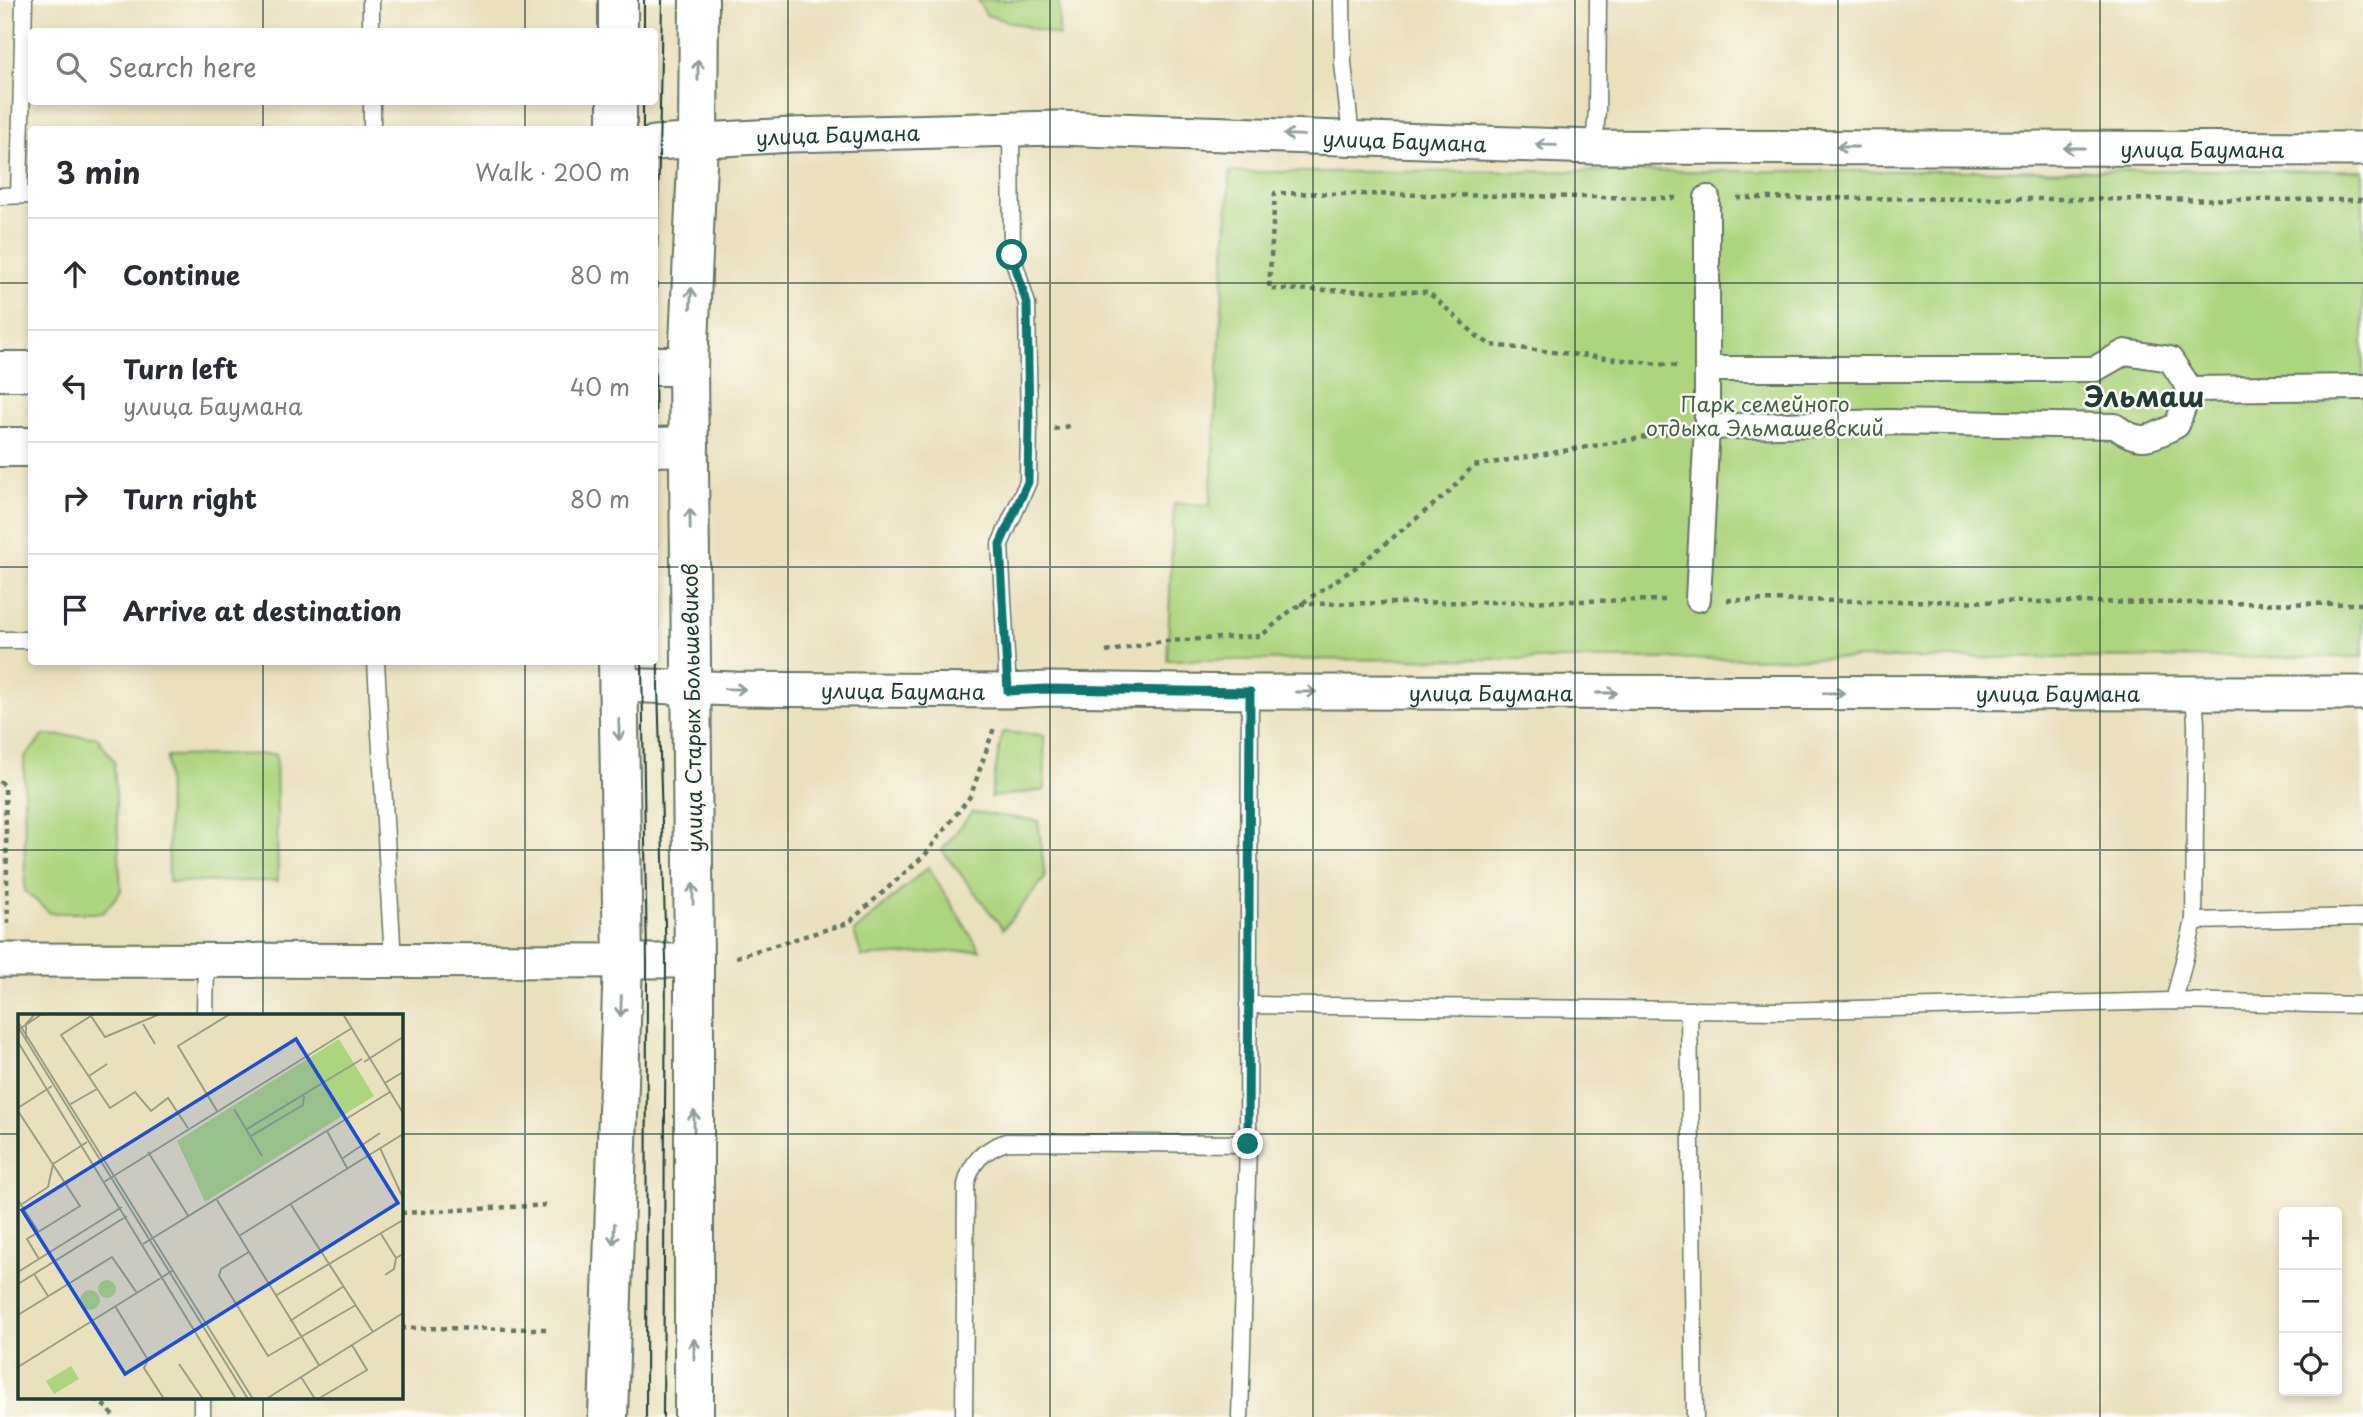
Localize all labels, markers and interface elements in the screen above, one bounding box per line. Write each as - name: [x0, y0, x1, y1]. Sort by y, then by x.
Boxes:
- search box: [28, 28, 658, 105]
- text: Search here: [108, 47, 257, 86]
- icon: search: [52, 48, 90, 86]
- one-way arrow: [691, 59, 705, 82]
- street label: улица Баумана: [755, 116, 921, 153]
- street label: улица Баумана: [1322, 121, 1488, 159]
- one-way arrow: [1283, 129, 1306, 142]
- street label: улица Баумана: [2120, 132, 2285, 165]
- one-way arrow: [1535, 138, 1558, 151]
- one-way arrow: [1836, 140, 1859, 154]
- one-way arrow: [2063, 141, 2086, 155]
- text: 3 min: [56, 149, 141, 194]
- text: Walk · 200 m: [475, 154, 630, 189]
- route start: [996, 239, 1027, 270]
- icon: ahead: [56, 255, 94, 293]
- text: Continue: [123, 255, 240, 294]
- text: 80 m: [570, 257, 630, 292]
- one-way arrow: [684, 286, 697, 309]
- text: Turn left: [123, 349, 238, 388]
- icon: left: [56, 367, 94, 405]
- text: 40 m: [570, 369, 630, 404]
- district label: Эльмаш: [2084, 374, 2204, 417]
- park label: Парк семейного отдыха Эльмашевский: [1646, 387, 1884, 443]
- text: улица Баумана: [123, 388, 303, 423]
- icon: right: [56, 479, 94, 517]
- text: Turn right: [123, 479, 257, 518]
- text: 80 m: [570, 481, 630, 516]
- one-way arrow: [683, 508, 697, 531]
- street label: улица Старых Большевиков: [672, 563, 710, 853]
- icon: arrive: [56, 591, 94, 629]
- text: Arrive at destination: [123, 591, 402, 630]
- street label: улица Баумана: [821, 674, 986, 707]
- street label: улица Баумана: [1409, 676, 1574, 708]
- street label: улица Баумана: [1976, 677, 2141, 709]
- one-way arrow: [724, 682, 747, 695]
- one-way arrow: [1294, 685, 1317, 699]
- one-way arrow: [1595, 686, 1618, 700]
- one-way arrow: [1822, 686, 1845, 700]
- one-way arrow: [612, 718, 625, 741]
- one-way arrow: [686, 883, 700, 906]
- one-way arrow: [615, 994, 628, 1017]
- inset map: [18, 1014, 402, 1400]
- one-way arrow: [687, 1110, 701, 1133]
- route end: [1232, 1128, 1263, 1159]
- map controls: [2279, 1207, 2342, 1396]
- button: +: [2279, 1207, 2342, 1270]
- one-way arrow: [607, 1222, 620, 1245]
- button: −: [2279, 1270, 2342, 1333]
- button: locate: [2279, 1333, 2342, 1396]
- one-way arrow: [687, 1338, 701, 1361]

